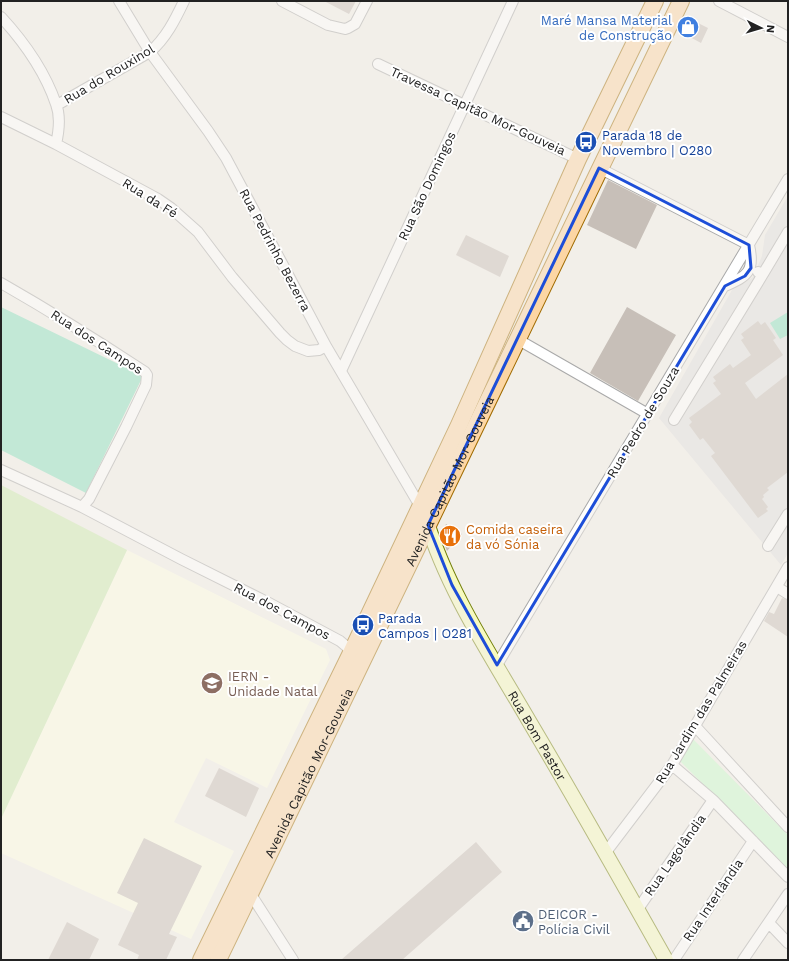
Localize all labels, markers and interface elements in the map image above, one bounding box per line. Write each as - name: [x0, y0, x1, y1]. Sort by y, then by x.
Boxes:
- north arrow: [741, 8, 781, 48]
- place label: Maré Mansa Material de Construção: [541, 13, 672, 43]
- shop icon: Maré Mansa Material de Construção: [675, 14, 701, 40]
- text: N: [764, 24, 777, 33]
- street label: Rua do Rouxinol: [61, 41, 157, 107]
- street label: Travessa Capitão Mor-Gouveia: [388, 64, 569, 159]
- place label: Parada 18 de Novembro | O280: [602, 128, 712, 158]
- street label: Rua São Domingos: [395, 129, 459, 243]
- bus stop icon: Parada 18 de Novembro | O280: [573, 129, 599, 155]
- street label: Rua da Fé: [120, 175, 180, 221]
- street label: Rua Pedrinho Bezerra: [236, 186, 314, 314]
- street label: Rua dos Campos: [48, 307, 146, 377]
- street label: Rua Pedro de Souza: [604, 363, 683, 480]
- street label: Avenida Capitão Mor-Gouveia: [402, 393, 497, 568]
- place label: Comida caseira da vó Sónia: [466, 522, 564, 552]
- restaurant icon: Comida caseira da vó Sónia: [437, 523, 463, 549]
- street label: Rua dos Campos: [231, 579, 333, 643]
- place label: Parada Campos | O281: [378, 611, 472, 641]
- bus stop icon: Parada Campos | O281: [350, 612, 376, 638]
- street label: Rua Jardim das Palmeiras: [652, 638, 750, 786]
- place label: IERN - Unidade Natal: [228, 669, 318, 699]
- school or university icon: IERN - Unidade Natal: [199, 670, 225, 696]
- street label: Avenida Capitão Mor-Gouveia: [261, 685, 356, 860]
- street label: Rua Bom Pastor: [505, 688, 570, 783]
- street label: Rua Lagolândia: [641, 811, 709, 899]
- street label: Rua Interlândia: [680, 855, 747, 944]
- place label: DEICOR - Polícia Civil: [538, 907, 610, 937]
- public building icon: DEICOR - Polícia Civil: [510, 908, 536, 934]

